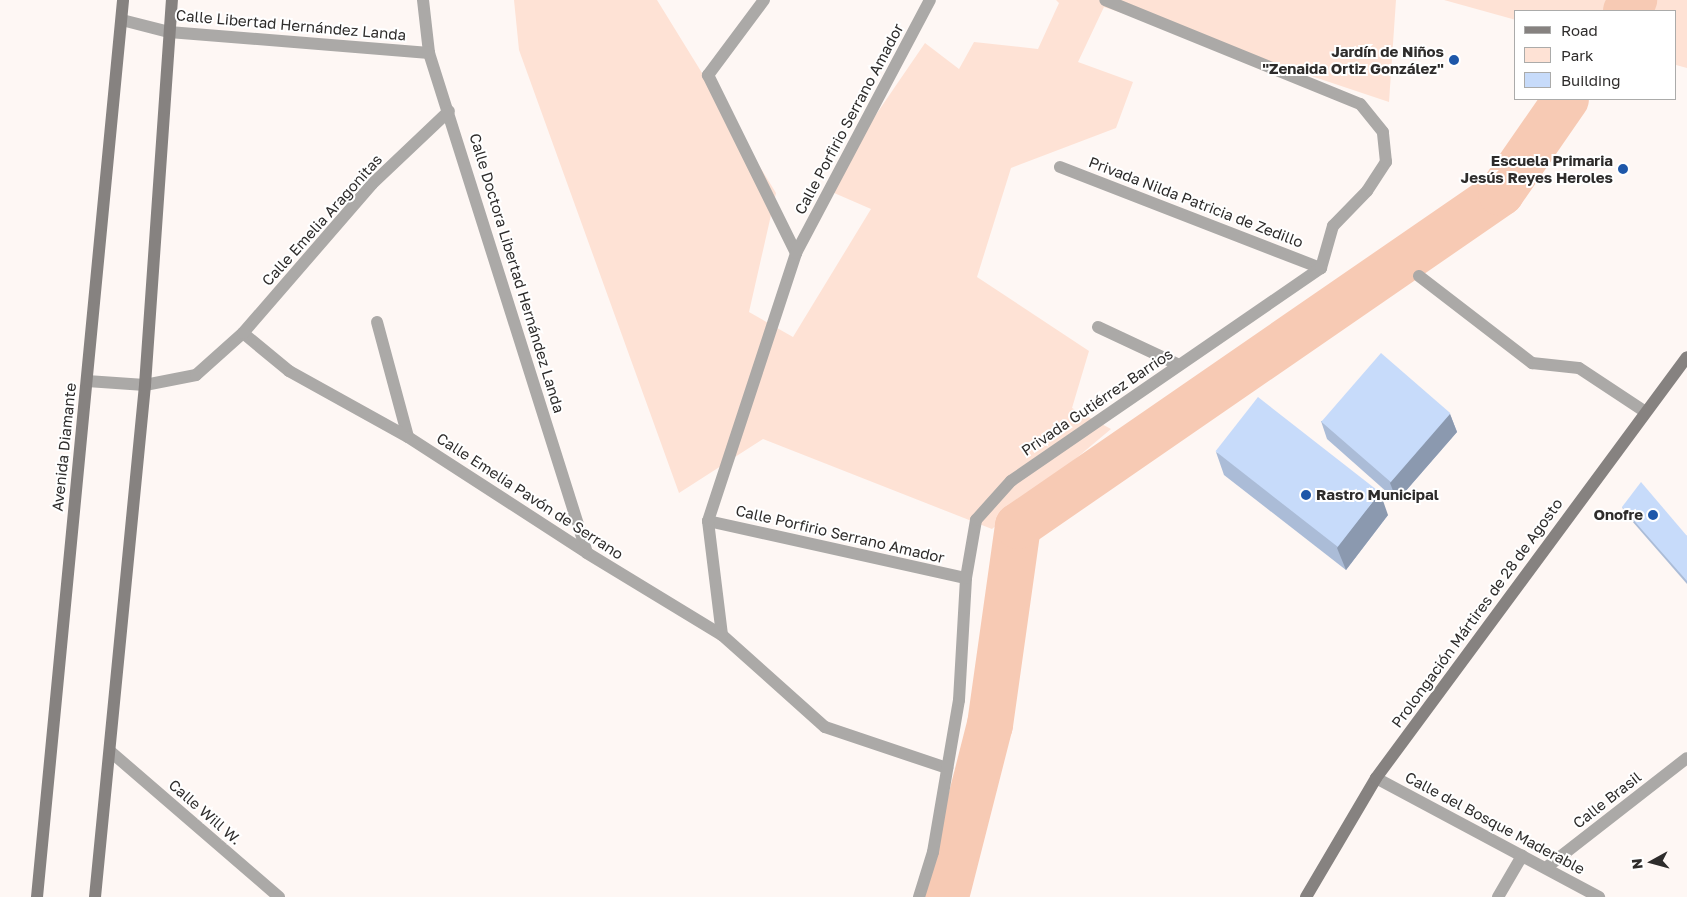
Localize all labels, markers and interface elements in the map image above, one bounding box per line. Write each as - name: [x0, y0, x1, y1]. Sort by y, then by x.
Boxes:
- street label: Calle Libertad Hernández Landa: [175, 6, 407, 44]
- legend: [1514, 10, 1677, 100]
- street label: Calle Porfirio Serrano Amador: [791, 20, 907, 218]
- text: Road: [1561, 21, 1598, 39]
- place label: Jardín de Niños "Zenaida Ortiz González": [1262, 42, 1444, 77]
- text: Park: [1561, 46, 1593, 64]
- marker: Jardín de Niños "Zenaida Ortiz González": [1448, 54, 1460, 66]
- text: Building: [1561, 71, 1621, 89]
- street label: Calle Doctora Libertad Hernández Landa: [466, 131, 568, 415]
- street label: Calle Emelia Aragonitas: [258, 150, 386, 290]
- place label: Escuela Primaria Jesús Reyes Heroles: [1461, 151, 1613, 186]
- street label: Privada Nilda Patricia de Zedillo: [1086, 153, 1306, 251]
- marker: Escuela Primaria Jesús Reyes Heroles: [1617, 163, 1629, 175]
- street label: Privada Gutiérrez Barrios: [1018, 345, 1176, 459]
- street label: Avenida Diamante: [48, 382, 80, 512]
- street label: Calle Emelia Pavón de Serrano: [433, 429, 627, 563]
- place label: Rastro Municipal: [1316, 486, 1439, 504]
- marker: Rastro Municipal: [1300, 489, 1312, 501]
- street label: Prolongación Mártires de 28 de Agosto: [1388, 495, 1566, 731]
- street label: Calle Porfirio Serrano Amador: [734, 501, 946, 567]
- place label: Onofre: [1594, 506, 1643, 524]
- marker: Onofre: [1647, 509, 1659, 521]
- street label: Calle del Bosque Maderable: [1402, 768, 1588, 878]
- street label: Calle Brasil: [1569, 768, 1645, 832]
- street label: Calle Will W.: [165, 776, 245, 848]
- north arrow: [1627, 837, 1677, 887]
- text: N: [1628, 858, 1646, 870]

